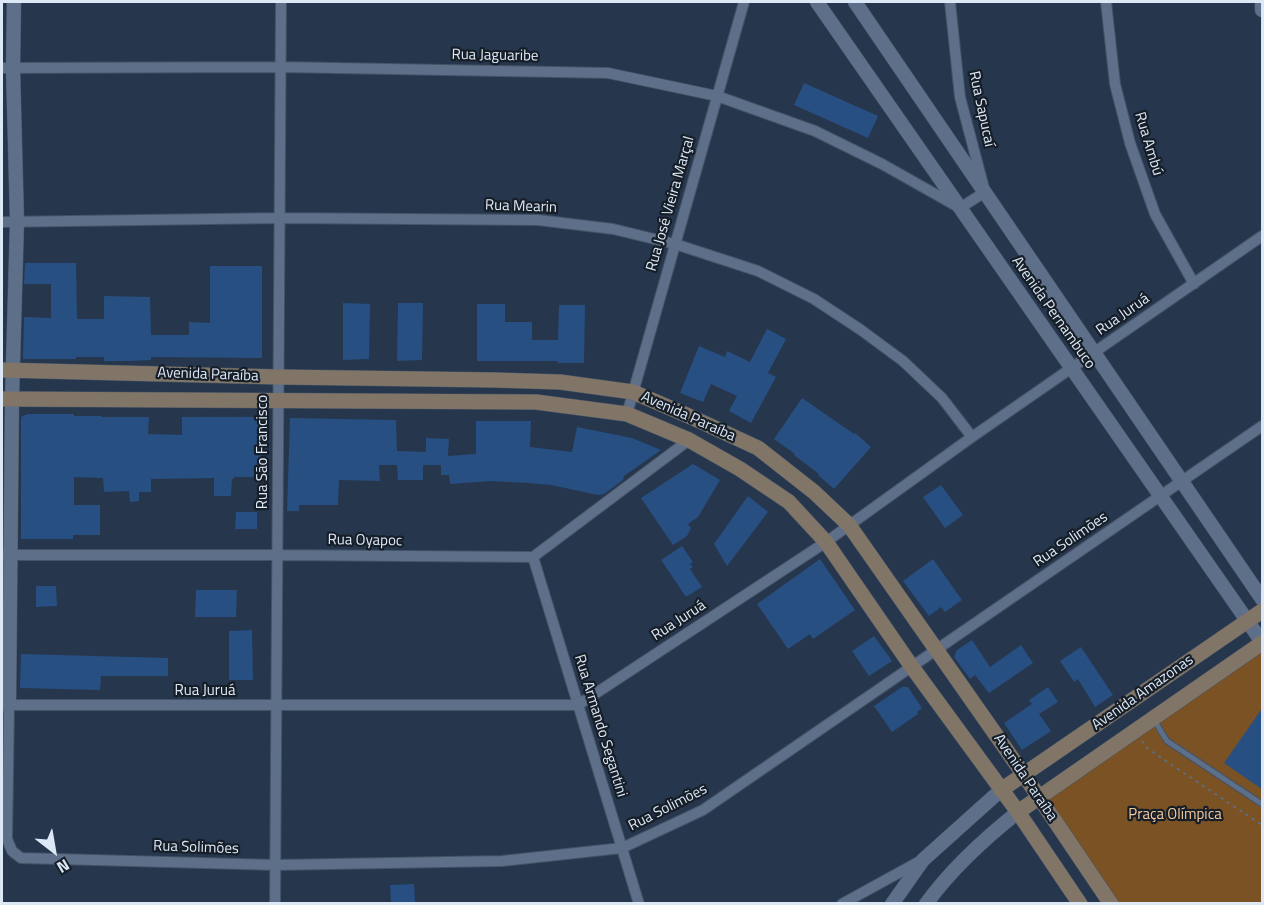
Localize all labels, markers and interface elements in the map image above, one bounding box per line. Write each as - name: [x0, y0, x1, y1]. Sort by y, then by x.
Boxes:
- street label: Rua Jaguaribe: [451, 46, 539, 66]
- street label: Rua Sapucaí: [964, 70, 998, 148]
- street label: Rua Ambú: [1130, 110, 1166, 178]
- street label: Rua José Vieira Marçal: [643, 134, 699, 274]
- street label: Rua Mearin: [485, 197, 557, 217]
- street label: Avenida Pernambuco: [1007, 253, 1099, 373]
- street label: Rua Juruá: [1093, 290, 1153, 340]
- street label: Avenida Paraíba: [157, 364, 259, 386]
- street label: Avenida Paraíba: [638, 388, 738, 446]
- street label: Rua São Francisco: [254, 395, 272, 509]
- street label: Rua Solimões: [1030, 509, 1112, 571]
- street label: Rua Oyapoc: [327, 531, 403, 551]
- street label: Rua Juruá: [649, 597, 709, 645]
- street label: Avenida Amazonas: [1089, 651, 1197, 735]
- street label: Rua Armando Segantini: [570, 653, 630, 799]
- street label: Rua Juruá: [175, 682, 235, 700]
- street label: Avenida Paraíba: [989, 731, 1061, 825]
- street label: Rua Solimões: [626, 781, 710, 835]
- park label: Praça Olímpica: [1128, 806, 1222, 824]
- north arrow: [24, 821, 84, 881]
- street label: Rua Solimões: [153, 838, 239, 858]
- text: N: [52, 853, 74, 880]

